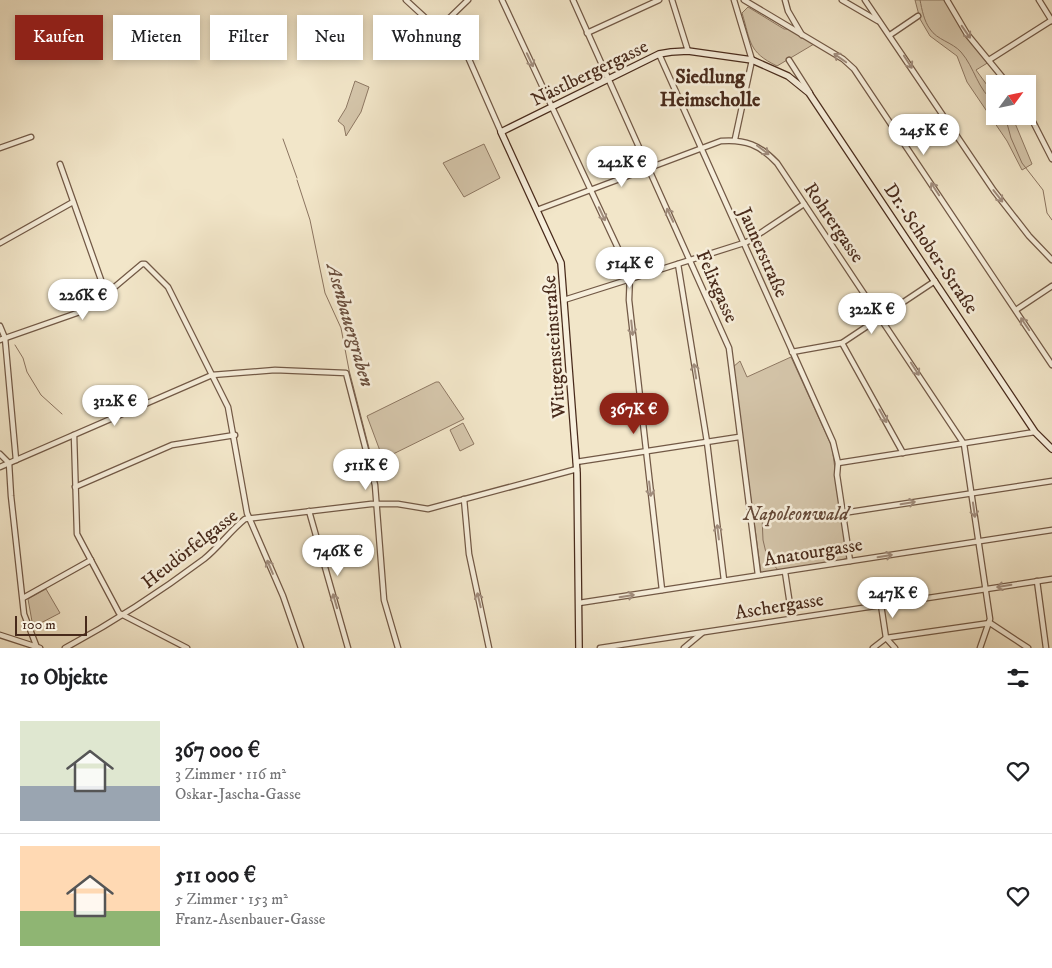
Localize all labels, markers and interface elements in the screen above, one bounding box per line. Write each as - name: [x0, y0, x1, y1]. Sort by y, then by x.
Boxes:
- chip: Kaufen: [15, 15, 103, 60]
- chip: Mieten: [113, 15, 200, 60]
- chip: Filter: [210, 15, 287, 60]
- chip: Neu: [297, 15, 363, 60]
- chip: Wohnung: [373, 15, 479, 60]
- one-way arrow: [961, 24, 971, 38]
- street label: Nästlbergergasse: [527, 35, 652, 112]
- one-way arrow: [526, 52, 535, 67]
- one-way arrow: [833, 53, 847, 63]
- one-way arrow: [903, 54, 913, 68]
- district label: Siedlung Heimscholle: [660, 65, 761, 113]
- north arrow: [986, 75, 1036, 125]
- map controls: [986, 75, 1036, 125]
- pin: 245K €: [883, 114, 965, 156]
- text: 245K €: [900, 120, 948, 140]
- one-way arrow: [756, 145, 769, 156]
- pin: 242K €: [581, 146, 663, 188]
- text: 242K €: [598, 152, 646, 172]
- street label: Rohrergasse: [799, 178, 869, 267]
- street label: Dr.-Schober-Straße: [879, 179, 983, 319]
- one-way arrow: [929, 182, 940, 196]
- one-way arrow: [993, 189, 1004, 202]
- street label: Jaunerstraße: [732, 202, 793, 301]
- one-way arrow: [597, 206, 607, 221]
- one-way arrow: [664, 208, 674, 223]
- pin: 514K €: [589, 246, 671, 289]
- street label: Felixgasse: [690, 247, 743, 327]
- text: 514K €: [606, 253, 654, 273]
- water label: Asenbauergraben: [319, 259, 379, 390]
- street label: Wittgensteinstraße: [538, 274, 571, 420]
- pin: 226K €: [42, 278, 124, 321]
- text: 226K €: [59, 285, 107, 305]
- pin: 322K €: [831, 292, 913, 335]
- text: 322K €: [849, 299, 895, 319]
- one-way arrow: [1020, 317, 1030, 331]
- one-way arrow: [627, 320, 637, 336]
- one-way arrow: [910, 362, 920, 376]
- one-way arrow: [690, 363, 700, 379]
- pin: 312K €: [74, 384, 156, 427]
- text: 312K €: [93, 391, 137, 411]
- pin: 367K €: [593, 392, 675, 435]
- text: 367K €: [611, 399, 657, 419]
- one-way arrow: [878, 408, 888, 423]
- pin: 511K €: [325, 448, 407, 491]
- text: 511K €: [344, 455, 388, 475]
- one-way arrow: [645, 481, 655, 497]
- one-way arrow: [900, 498, 916, 508]
- one-way arrow: [969, 501, 979, 517]
- park label: Napoleonwald: [742, 503, 852, 527]
- street label: Heudörfelgasse: [137, 504, 243, 594]
- one-way arrow: [713, 524, 723, 540]
- street label: Anatourgasse: [762, 533, 864, 572]
- pin: 746K €: [297, 534, 379, 577]
- text: 746K €: [313, 541, 363, 561]
- one-way arrow: [877, 550, 893, 560]
- one-way arrow: [265, 560, 275, 575]
- pin: 247K €: [852, 576, 934, 619]
- one-way arrow: [996, 581, 1012, 591]
- text: 247K €: [868, 583, 918, 603]
- street label: Aschergasse: [733, 588, 825, 625]
- one-way arrow: [619, 590, 635, 600]
- one-way arrow: [474, 593, 483, 609]
- one-way arrow: [329, 594, 339, 610]
- scale bar: [15, 613, 88, 636]
- text: 100 m: [22, 616, 56, 634]
- icon: filters: [1004, 664, 1032, 692]
- text: 10 Objekte: [20, 665, 108, 691]
- text: 367 000 €: [175, 738, 260, 764]
- icon: home: [60, 741, 120, 801]
- icon: heart: [1004, 757, 1032, 785]
- text: 3 Zimmer · 116 m²: [175, 764, 286, 784]
- text: Oskar-Jascha-Gasse: [175, 784, 301, 804]
- text: 511 000 €: [175, 863, 256, 889]
- icon: home: [60, 866, 120, 926]
- icon: heart: [1004, 882, 1032, 910]
- text: 5 Zimmer · 153 m²: [175, 889, 288, 909]
- text: Franz-Asenbauer-Gasse: [175, 909, 325, 929]

